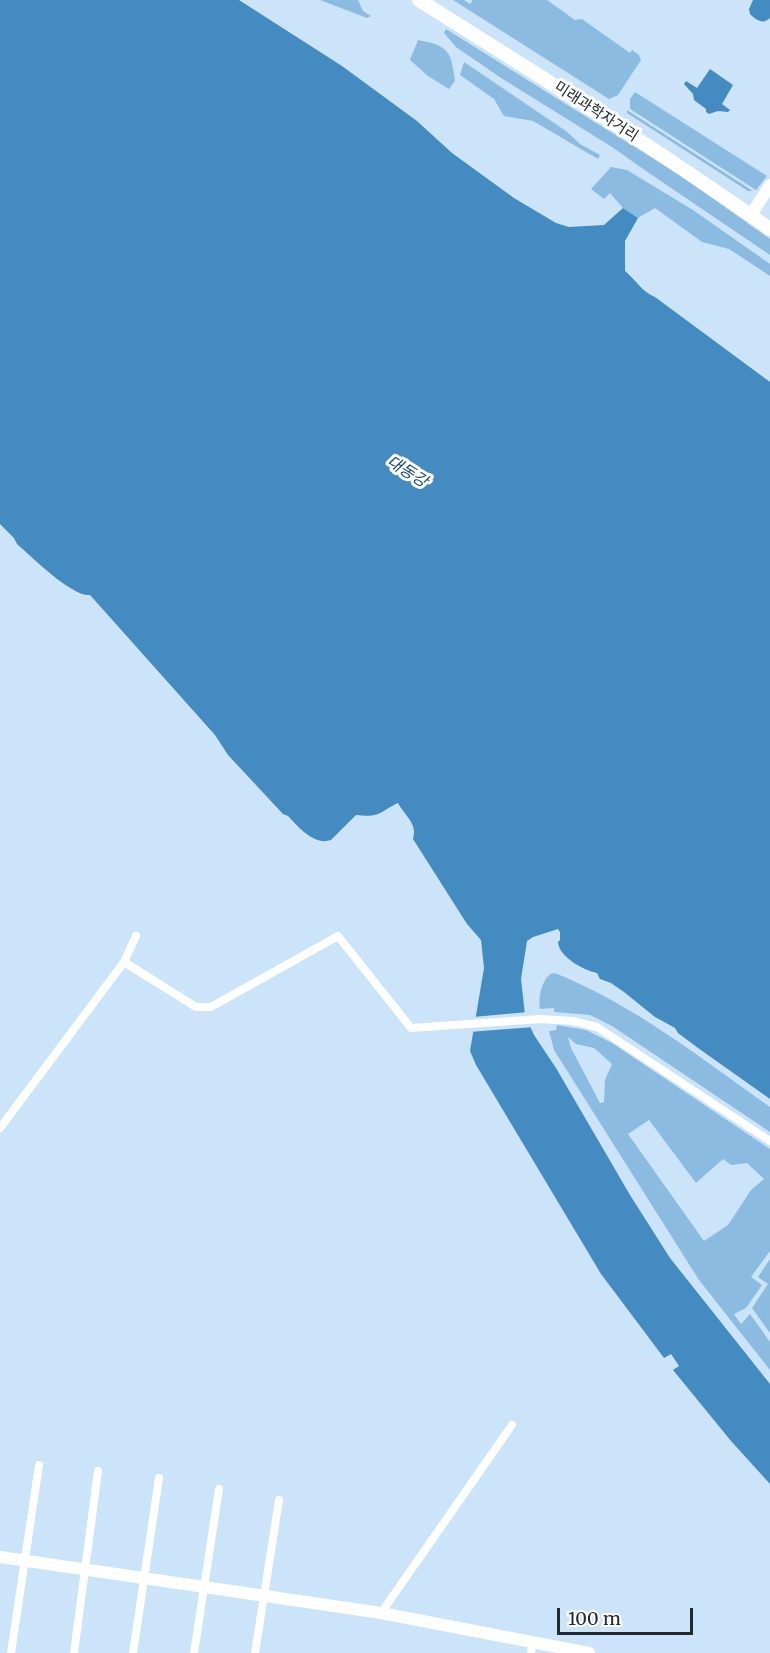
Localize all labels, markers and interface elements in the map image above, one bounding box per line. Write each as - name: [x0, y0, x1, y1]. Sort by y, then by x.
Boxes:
- street label: 미래과학자거리: [551, 78, 641, 146]
- water label: 대동강: [383, 452, 431, 492]
- scale bar: [560, 1596, 696, 1634]
- text: 100 m: [568, 1607, 621, 1630]

